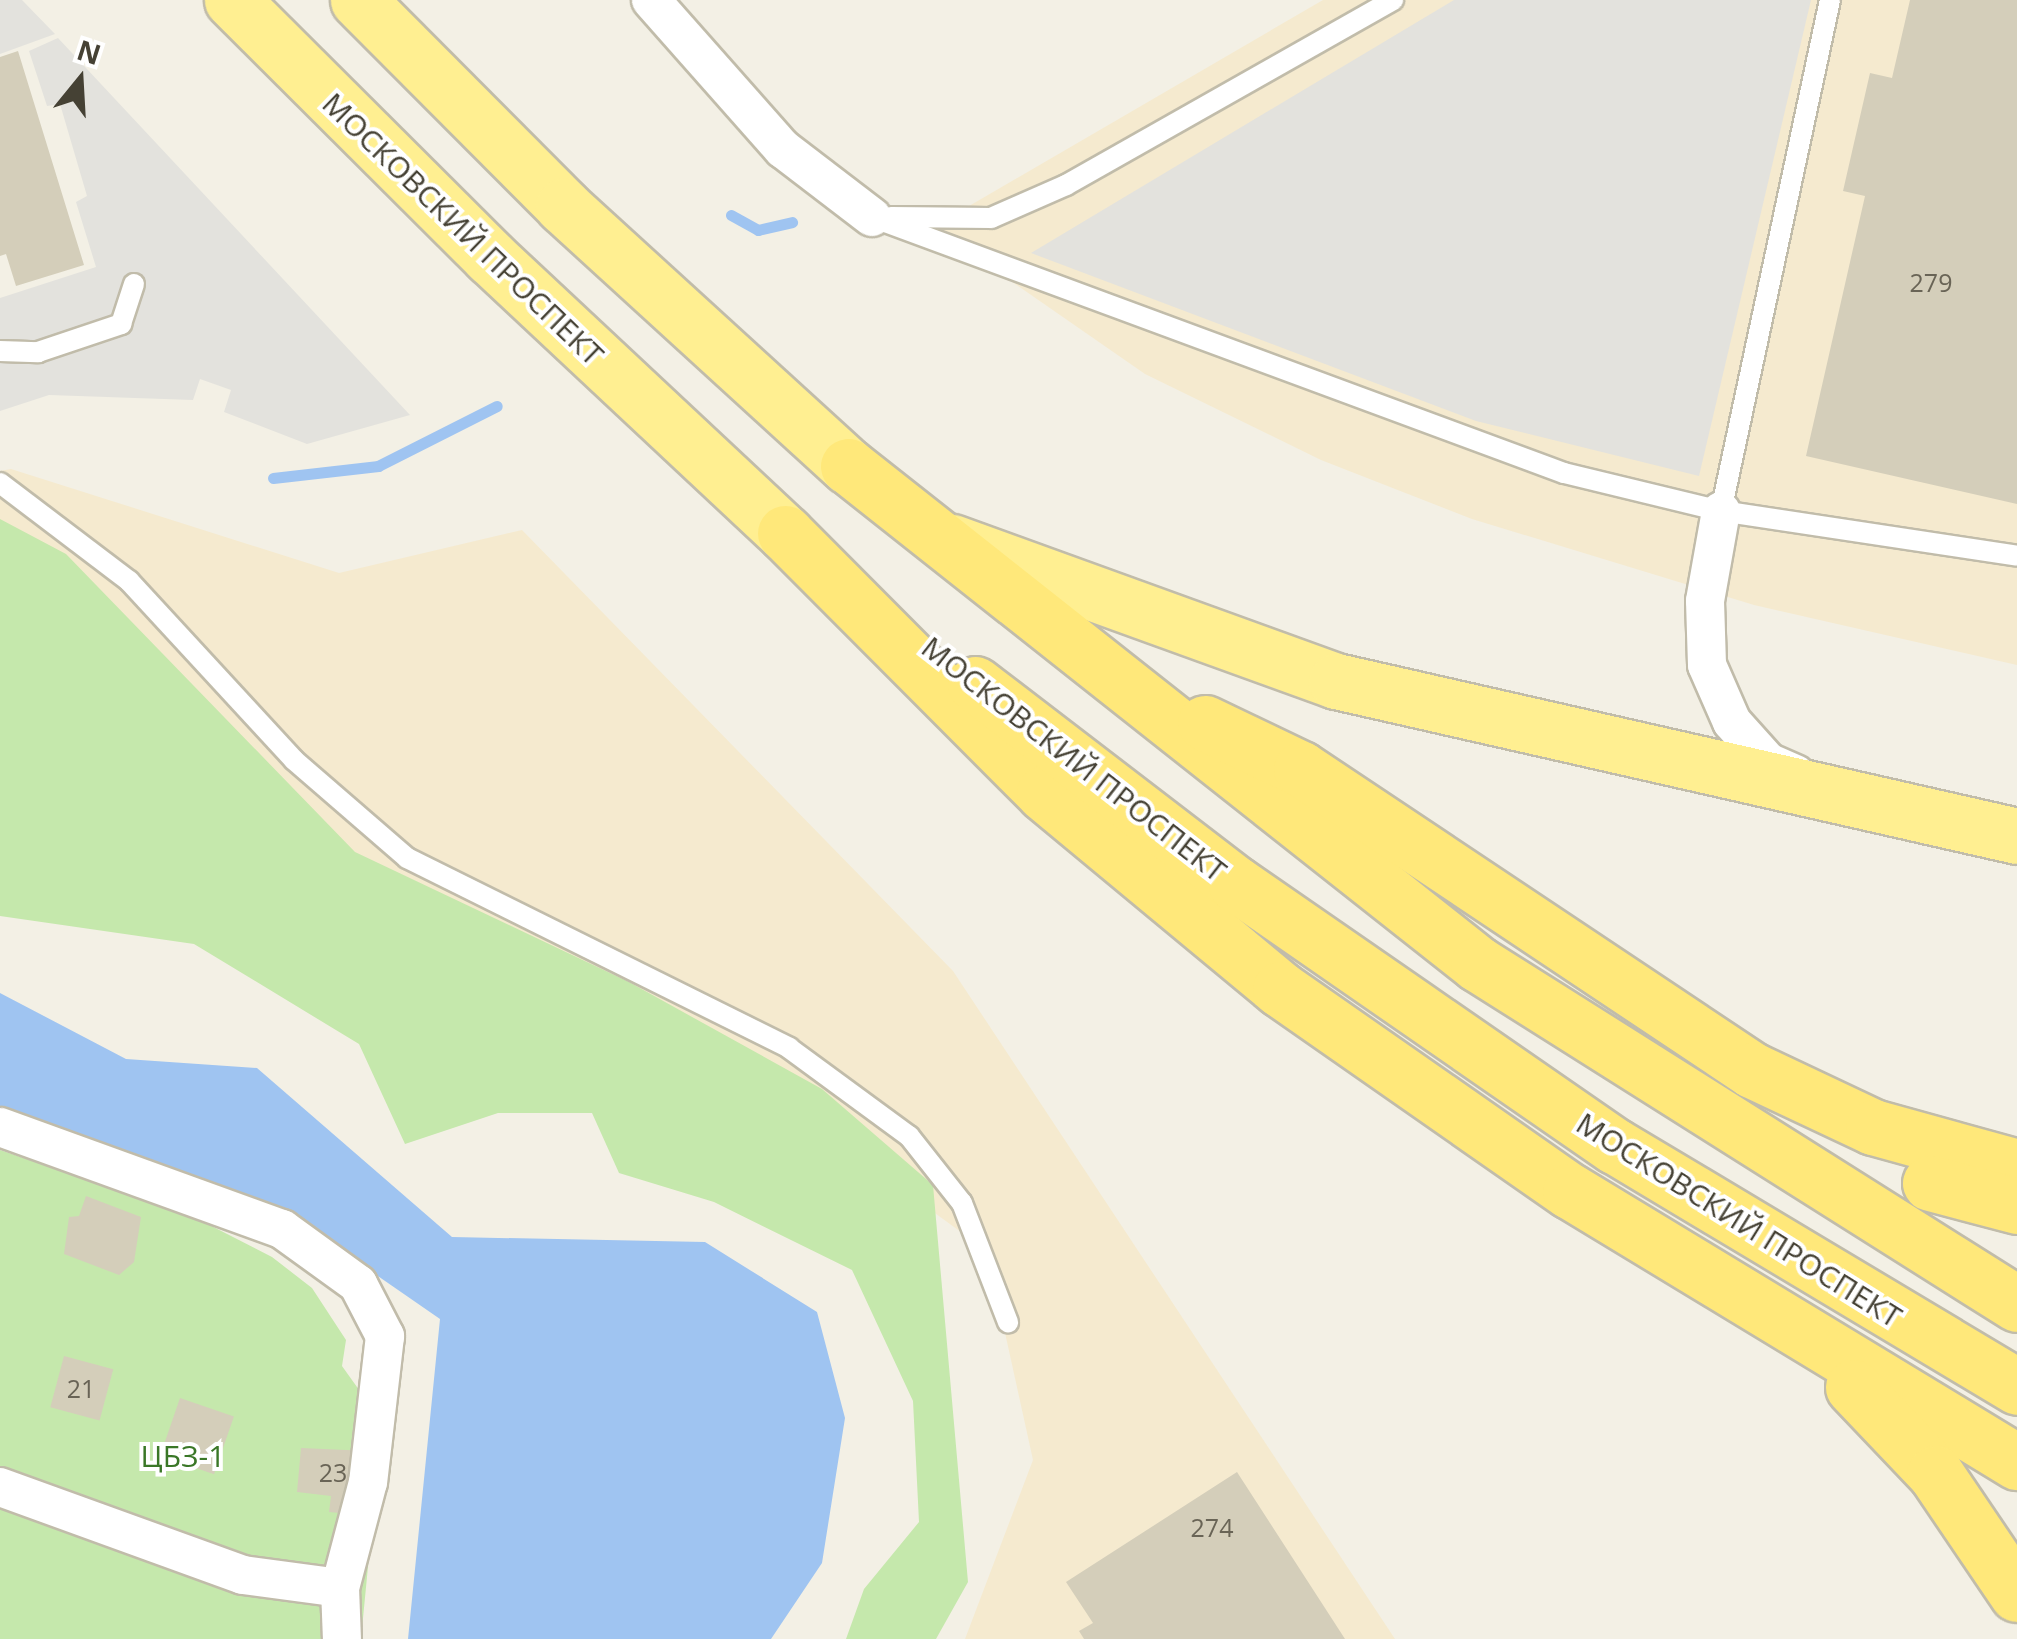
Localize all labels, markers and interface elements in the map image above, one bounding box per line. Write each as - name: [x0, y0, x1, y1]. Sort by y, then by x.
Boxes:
- north arrow: [30, 30, 130, 130]
- text: N: [73, 30, 106, 73]
- street label: МОСКОВСКИЙ ПРОСПЕКТ: [315, 85, 611, 373]
- house number: 279: [1910, 267, 1952, 297]
- street label: МОСКОВСКИЙ ПРОСПЕКТ: [915, 629, 1233, 889]
- street label: МОСКОВСКИЙ ПРОСПЕКТ: [1570, 1105, 1908, 1335]
- house number: 21: [67, 1373, 95, 1403]
- park label: ЦБЗ-1: [141, 1438, 225, 1474]
- house number: 23: [319, 1457, 347, 1487]
- house number: 274: [1191, 1512, 1233, 1542]

